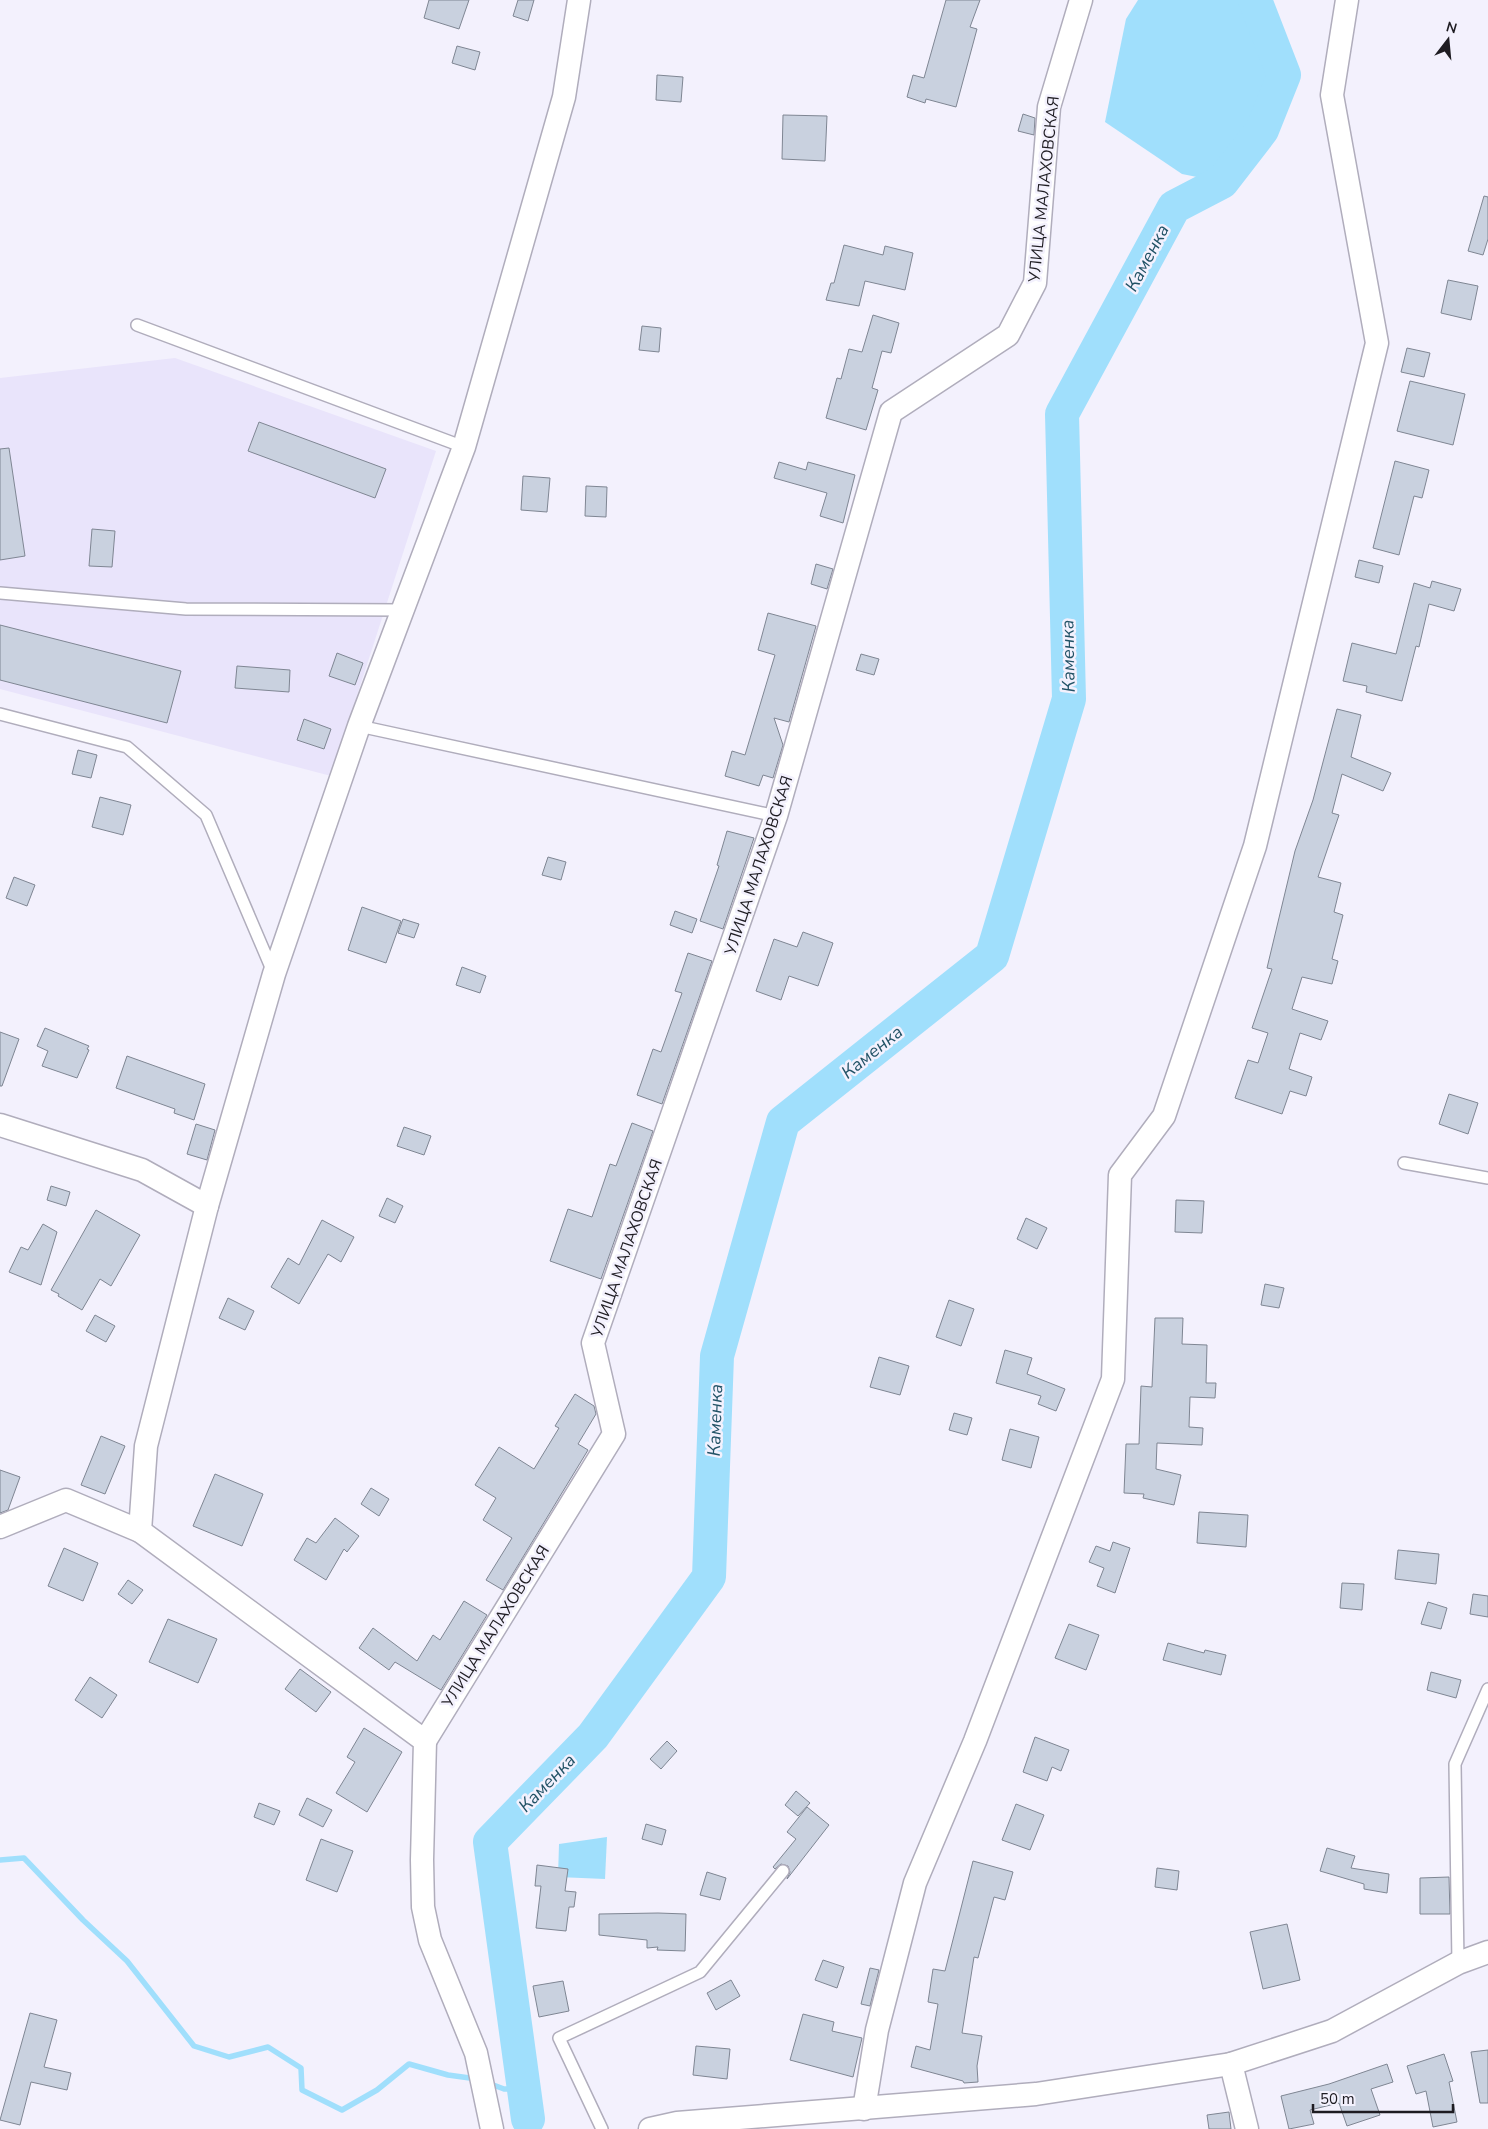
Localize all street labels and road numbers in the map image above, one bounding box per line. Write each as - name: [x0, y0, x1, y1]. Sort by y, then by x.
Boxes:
- street label: УЛИЦА МАЛАХОВСКАЯ: [1023, 95, 1065, 284]
- street label: УЛИЦА МАЛАХОВСКАЯ: [719, 773, 798, 959]
- street label: УЛИЦА МАЛАХОВСКАЯ: [586, 1156, 668, 1341]
- street label: УЛИЦА МАЛАХОВСКАЯ: [436, 1541, 555, 1713]

